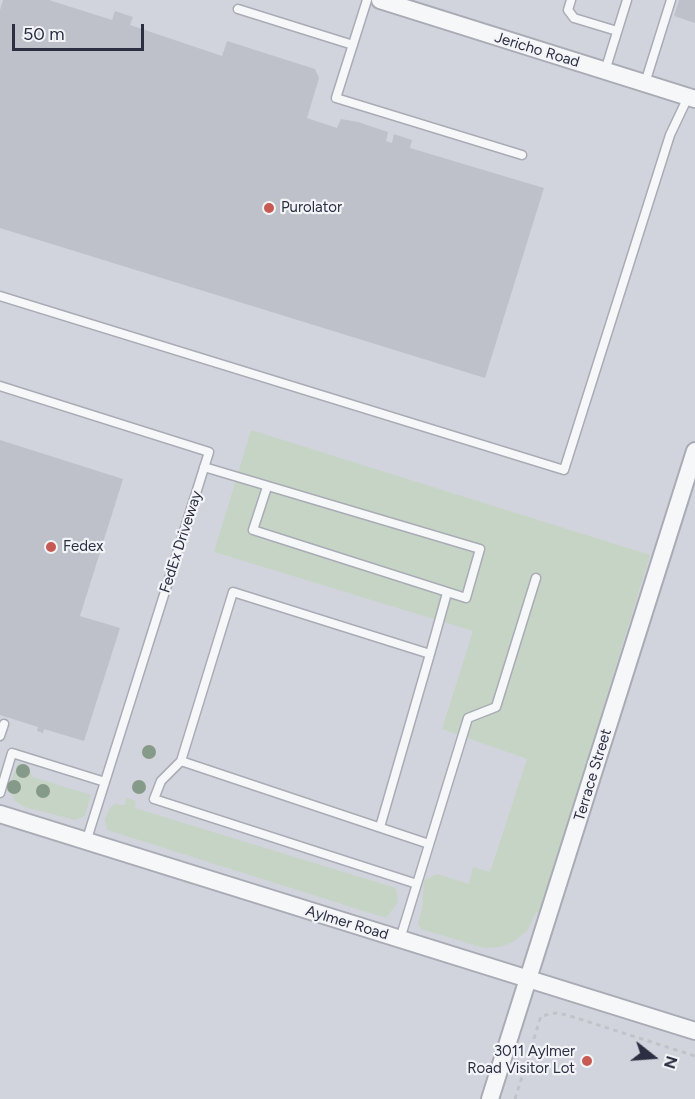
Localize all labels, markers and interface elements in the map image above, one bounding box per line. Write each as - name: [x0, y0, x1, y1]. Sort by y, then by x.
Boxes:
- scale bar: [15, 12, 147, 50]
- text: 50 m: [23, 23, 65, 45]
- street label: Jericho Road: [492, 29, 582, 71]
- place label: Purolator: [281, 199, 342, 217]
- marker: Purolator: [262, 201, 276, 215]
- street label: FedEx Driveway: [156, 489, 206, 595]
- place label: Fedex: [63, 538, 103, 556]
- marker: Fedex: [44, 540, 58, 554]
- street label: Terrace Street: [570, 727, 616, 823]
- street label: Aylmer Road: [304, 902, 390, 944]
- north arrow: [623, 1027, 683, 1087]
- place label: 3011 Aylmer Road Visitor Lot: [467, 1043, 575, 1078]
- marker: 3011 Aylmer Road Visitor Lot: [580, 1054, 594, 1068]
- text: N: [660, 1054, 682, 1071]

